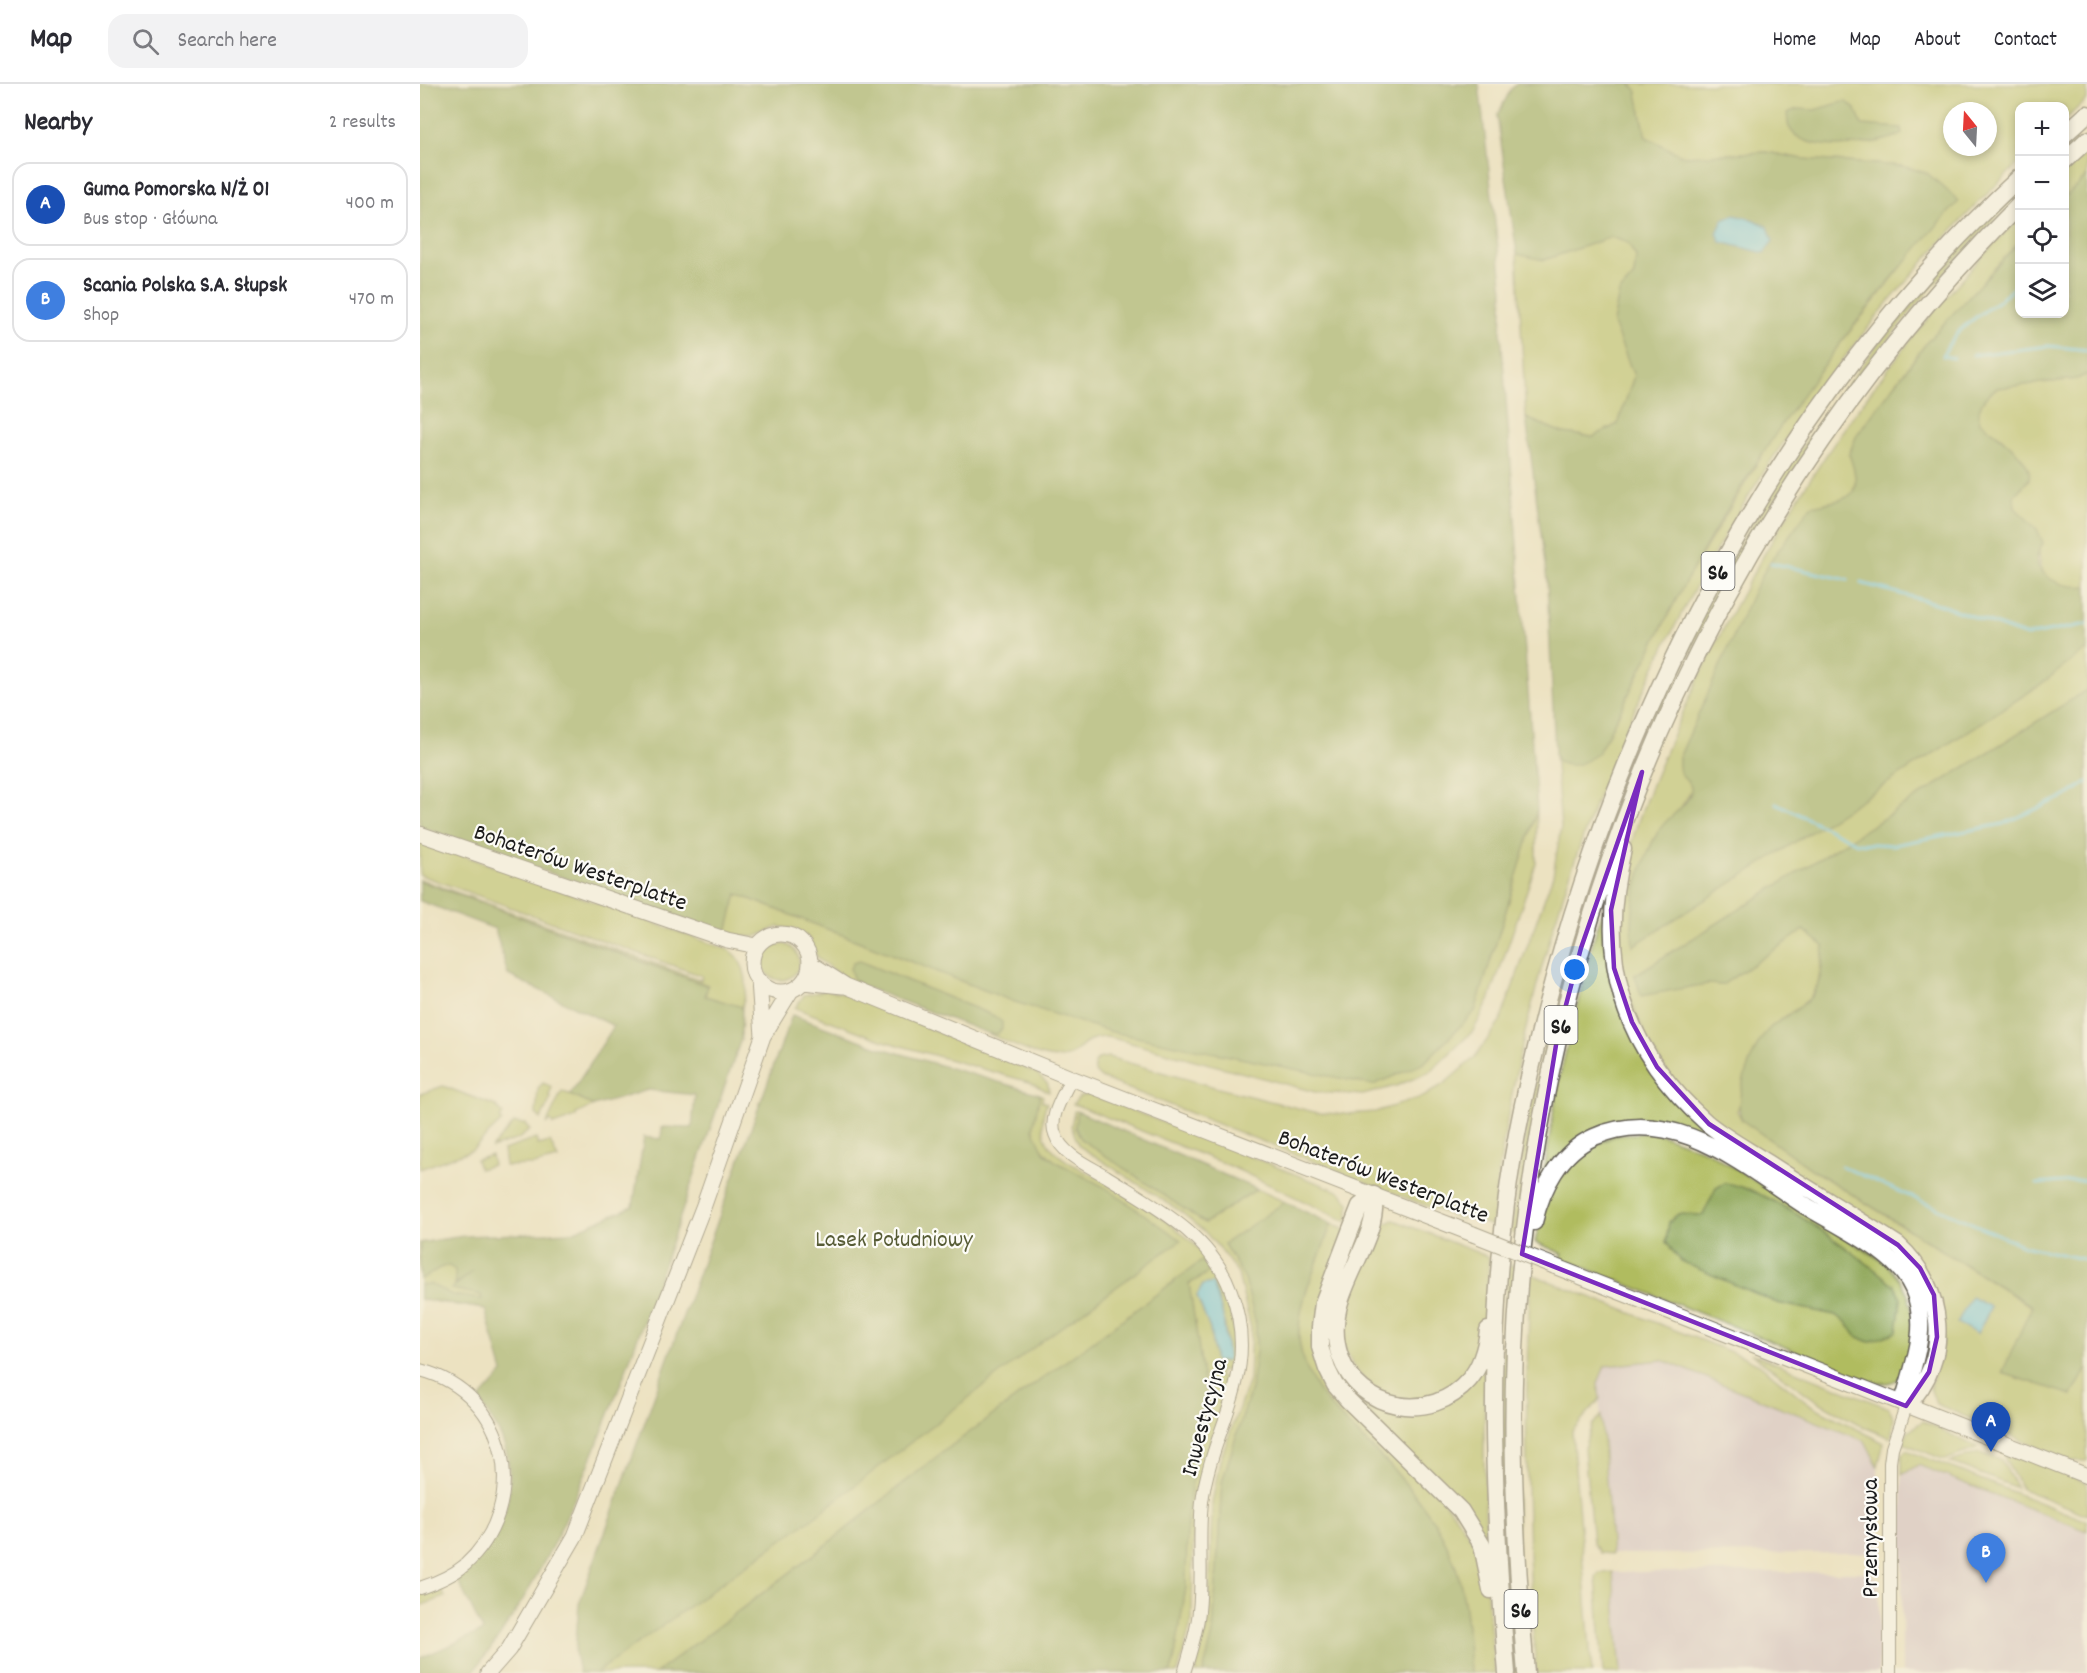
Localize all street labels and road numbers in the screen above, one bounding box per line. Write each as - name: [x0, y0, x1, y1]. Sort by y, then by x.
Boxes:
- road number: S6: [1702, 552, 1734, 590]
- street label: Bohaterów Westerplatte: [469, 816, 691, 921]
- road number: S6: [1544, 1006, 1578, 1044]
- street label: Bohaterów Westerplatte: [1273, 1122, 1493, 1234]
- street label: Inwestycyjna: [1174, 1354, 1238, 1481]
- street label: Przemysłowa: [1855, 1478, 1889, 1598]
- road number: S6: [1504, 1590, 1538, 1628]

